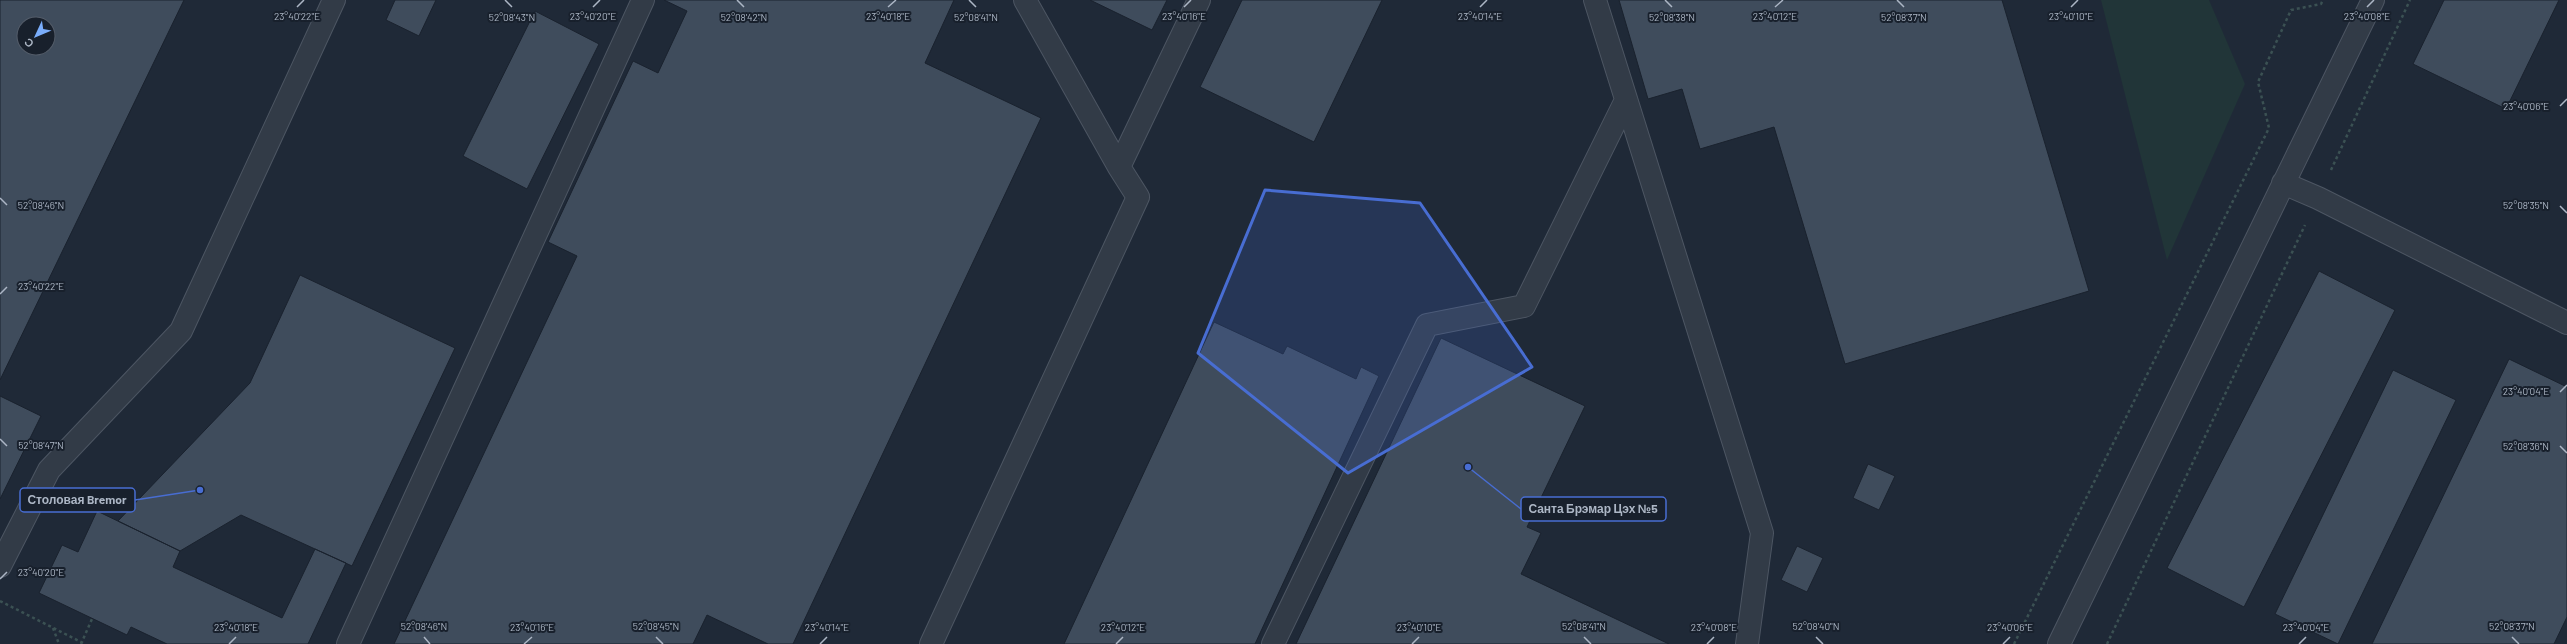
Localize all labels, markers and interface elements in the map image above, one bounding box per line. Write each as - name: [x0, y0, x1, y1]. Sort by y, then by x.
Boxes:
- text: 23°40'22"E: [274, 10, 320, 22]
- text: 23°40'20"E: [570, 10, 616, 22]
- text: 23°40'18"E: [866, 10, 910, 22]
- text: 23°40'16"E: [1162, 10, 1206, 22]
- text: 23°40'14"E: [1458, 10, 1502, 22]
- text: 23°40'12"E: [1753, 10, 1797, 22]
- text: 23°40'10"E: [2049, 10, 2093, 22]
- text: 23°40'08"E: [2344, 10, 2390, 22]
- text: 52°08'43"N: [489, 11, 535, 23]
- text: 52°08'42"N: [721, 11, 767, 23]
- text: 52°08'41"N: [954, 11, 998, 23]
- text: 52°08'38"N: [1649, 11, 1695, 23]
- text: 52°08'37"N: [1881, 11, 1927, 23]
- north arrow: [16, 16, 56, 56]
- text: С: [21, 36, 36, 51]
- text: 23°40'06"E: [2503, 100, 2549, 112]
- text: 52°08'46"N: [18, 199, 64, 211]
- text: 52°08'35"N: [2503, 199, 2549, 211]
- text: 23°40'22"E: [18, 280, 64, 292]
- text: 23°40'04"E: [2503, 385, 2549, 397]
- text: 52°08'47"N: [18, 439, 64, 451]
- text: 52°08'36"N: [2503, 440, 2549, 452]
- callout: Столовая Bremor: [20, 488, 135, 512]
- text: Столовая Bremor: [27, 492, 127, 506]
- callout: Санта Брэмар Цэх №5: [1521, 497, 1666, 521]
- text: Санта Брэмар Цэх №5: [1528, 501, 1658, 516]
- text: 23°40'20"E: [18, 566, 64, 578]
- text: 52°08'46"N: [401, 620, 447, 632]
- text: 52°08'45"N: [633, 620, 679, 632]
- text: 52°08'41"N: [1562, 620, 1606, 632]
- text: 52°08'40"N: [1793, 620, 1839, 632]
- text: 52°08'37"N: [2489, 620, 2535, 632]
- text: 23°40'18"E: [214, 621, 258, 633]
- text: 23°40'16"E: [510, 621, 554, 633]
- text: 23°40'14"E: [805, 621, 849, 633]
- text: 23°40'12"E: [1101, 621, 1145, 633]
- text: 23°40'10"E: [1397, 621, 1441, 633]
- text: 23°40'08"E: [1691, 621, 1737, 633]
- text: 23°40'06"E: [1987, 621, 2033, 633]
- text: 23°40'04"E: [2283, 621, 2329, 633]

